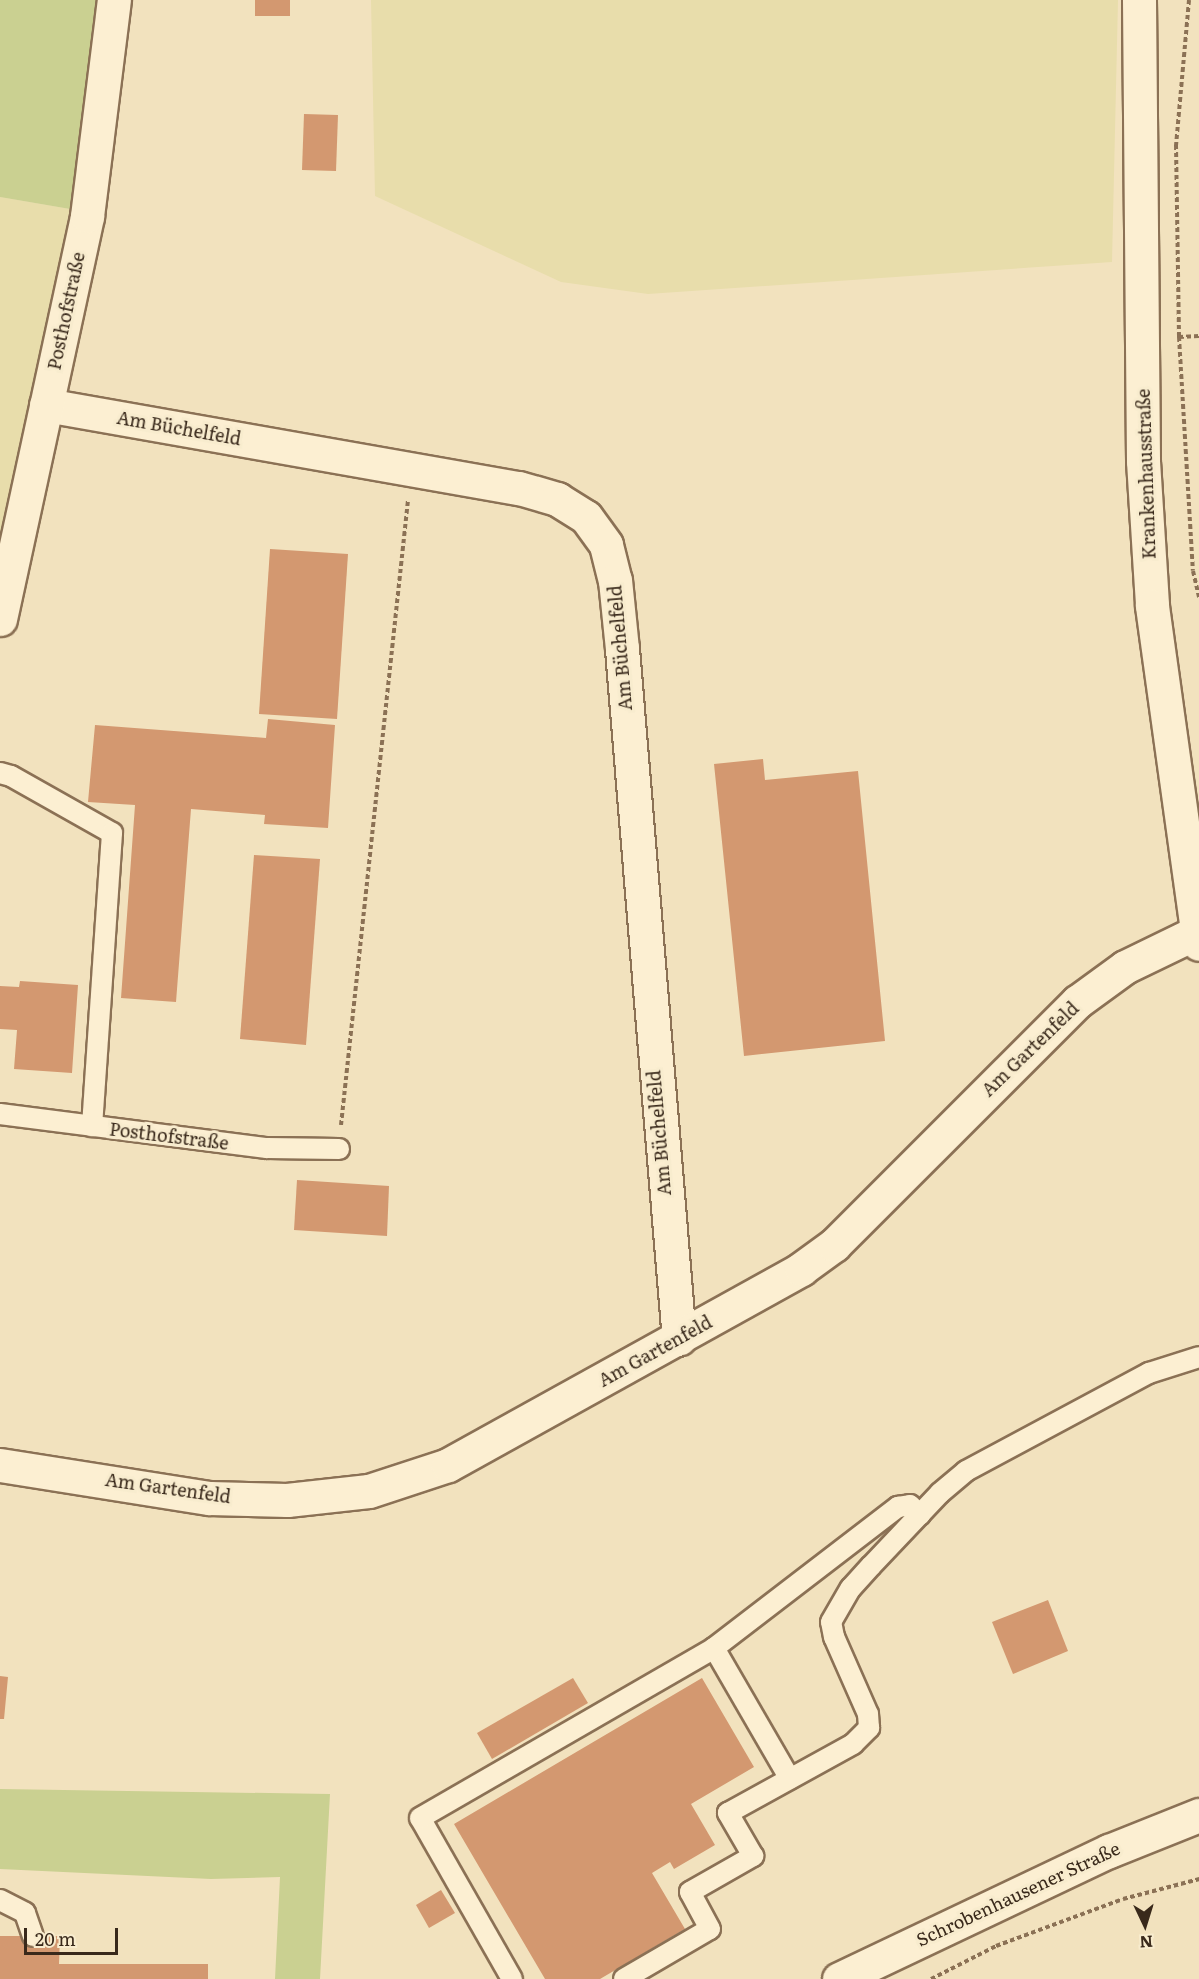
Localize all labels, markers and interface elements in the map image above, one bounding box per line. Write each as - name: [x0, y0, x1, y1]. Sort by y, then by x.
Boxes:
- street label: Posthofstraße: [43, 250, 89, 372]
- street label: Krankenhausstraße: [1132, 388, 1160, 560]
- street label: Am Büchelfeld: [115, 406, 243, 450]
- street label: Am Büchelfeld: [604, 584, 636, 712]
- street label: Am Gartenfeld: [977, 997, 1083, 1101]
- street label: Am Büchelfeld: [643, 1069, 675, 1197]
- street label: Posthofstraße: [108, 1118, 230, 1154]
- street label: Am Gartenfeld: [594, 1311, 716, 1391]
- street label: Am Gartenfeld: [104, 1469, 232, 1507]
- street label: Schrobenhausener Straße: [913, 1837, 1123, 1951]
- north arrow: [1115, 1895, 1175, 1955]
- scale bar: [27, 1916, 122, 1954]
- text: 20 m: [35, 1925, 76, 1952]
- text: N: [1139, 1931, 1154, 1955]

